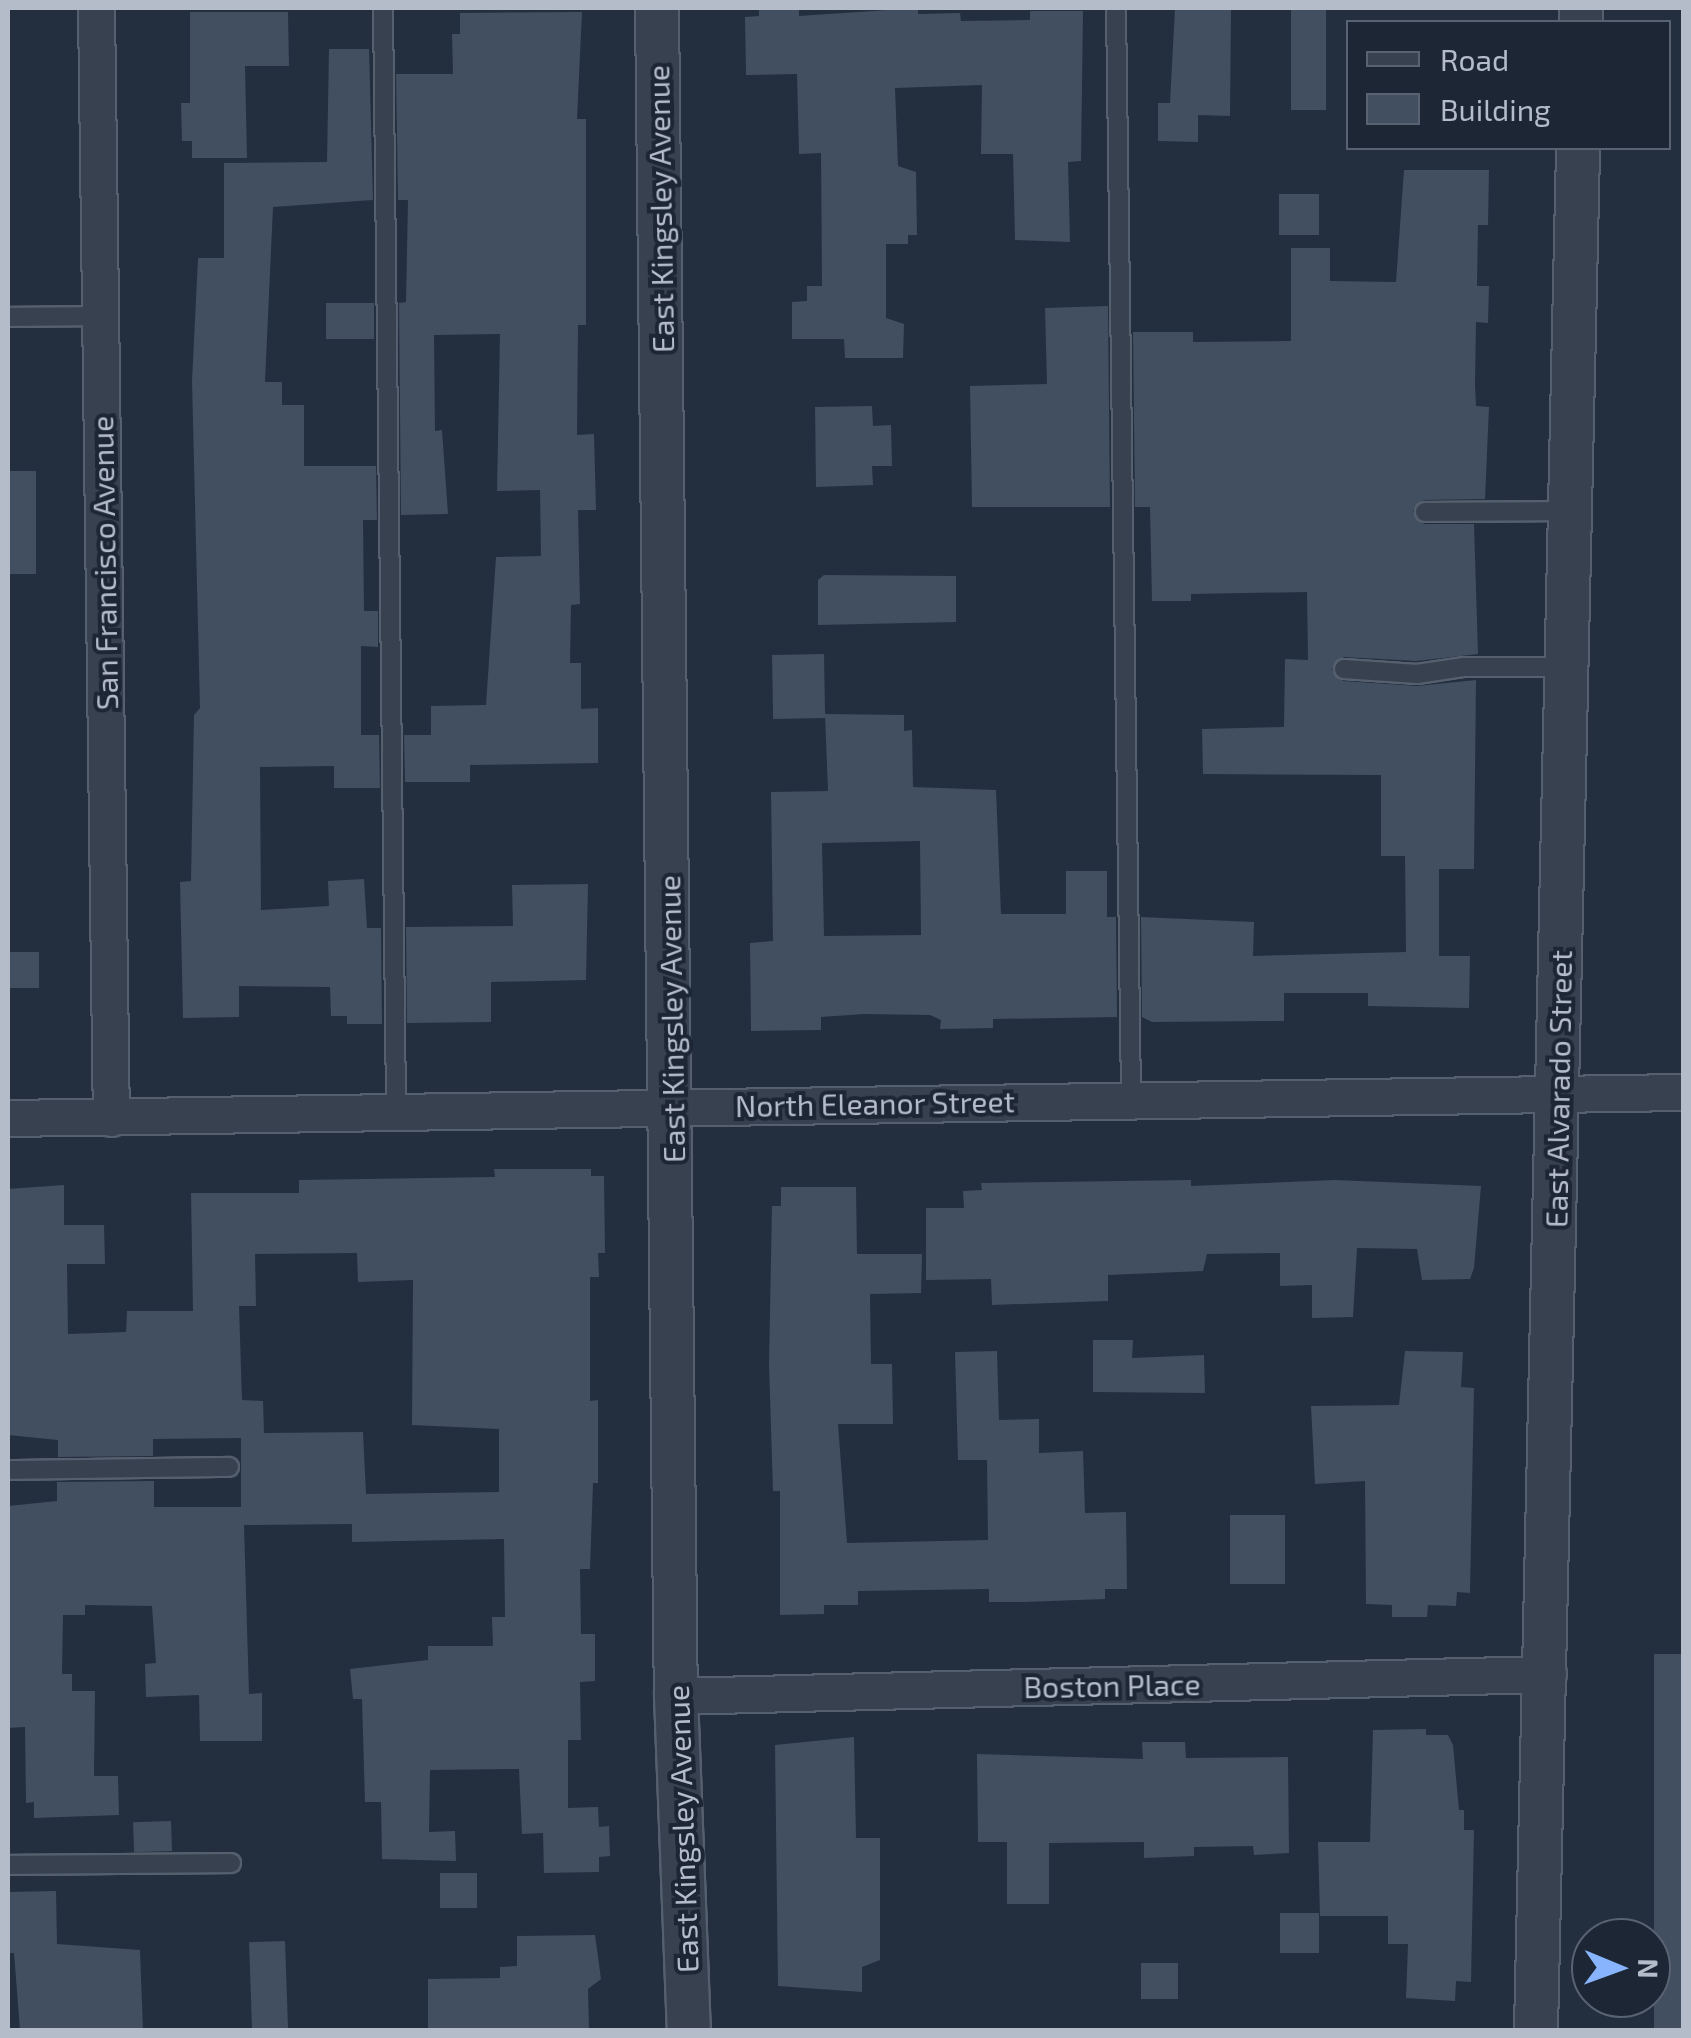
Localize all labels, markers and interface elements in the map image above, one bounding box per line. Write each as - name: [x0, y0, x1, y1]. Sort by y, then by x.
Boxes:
- legend: [1346, 20, 1671, 150]
- text: Road: [1440, 41, 1509, 77]
- street label: East Kingsley Avenue: [639, 64, 681, 354]
- text: Building: [1440, 91, 1551, 127]
- street label: San Francisco Avenue: [83, 415, 125, 711]
- street label: East Kingsley Avenue: [650, 874, 692, 1164]
- street label: East Alvarado Street: [1538, 949, 1578, 1229]
- street label: North Eleanor Street: [734, 1083, 1016, 1123]
- street label: Boston Place: [1023, 1665, 1201, 1705]
- street label: East Kingsley Avenue: [659, 1684, 705, 1974]
- north arrow: [1571, 1918, 1671, 2018]
- text: N: [1632, 1958, 1666, 1979]

